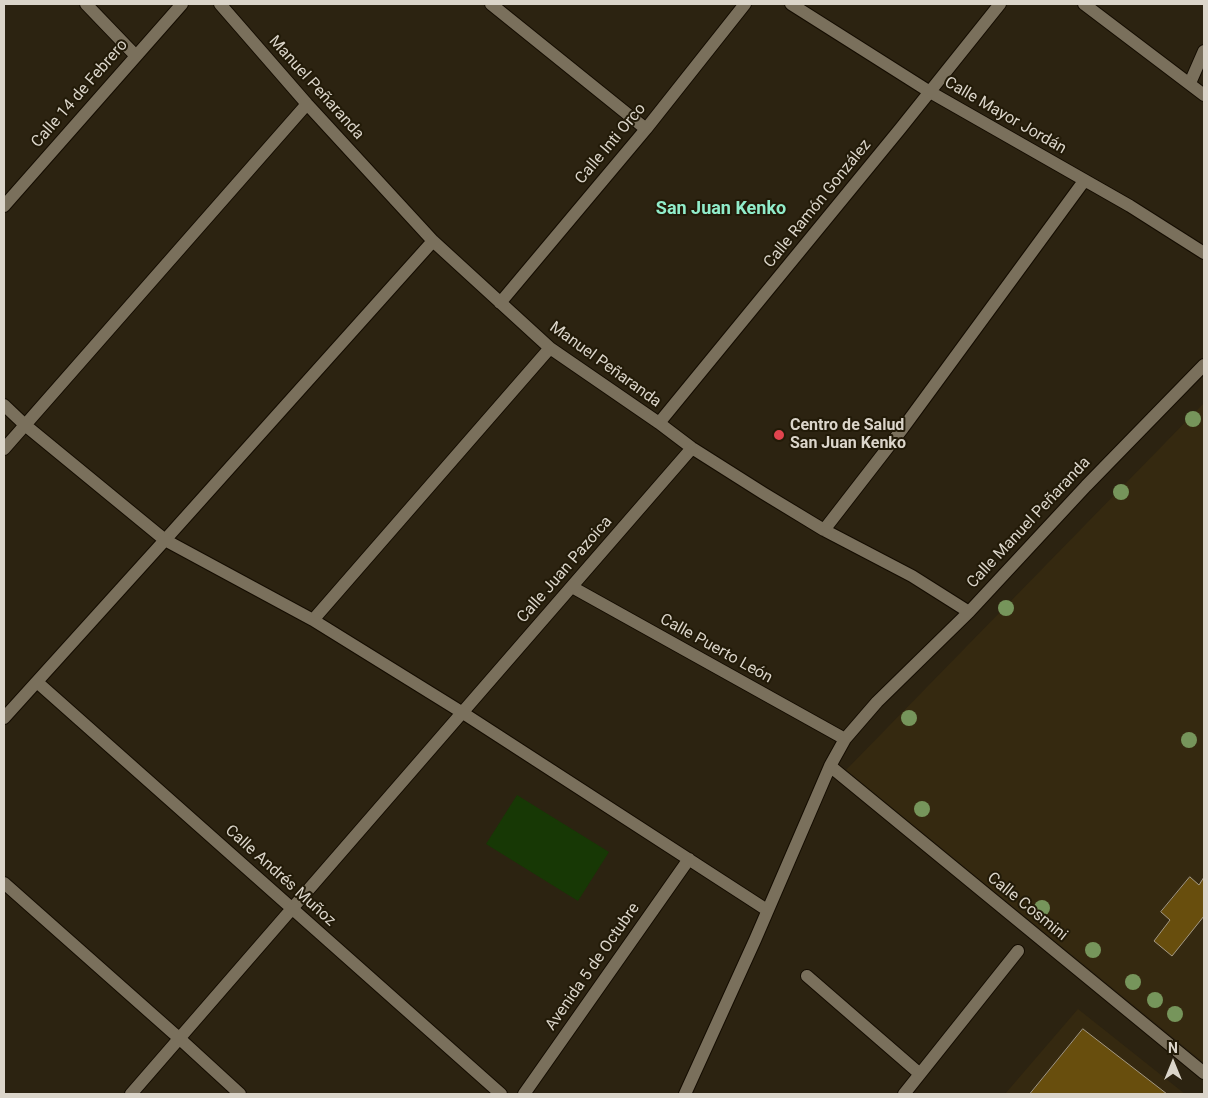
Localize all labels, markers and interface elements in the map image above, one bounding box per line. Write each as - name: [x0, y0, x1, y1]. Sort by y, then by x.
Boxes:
- street label: Manuel Peñaranda: [264, 32, 368, 144]
- street label: Calle 14 de Febrero: [28, 36, 132, 152]
- street label: Calle Mayor Jordán: [941, 73, 1069, 159]
- street label: Calle Inti Orco: [572, 100, 650, 188]
- street label: Calle Ramón González: [760, 136, 876, 272]
- district label: San Juan Kenko: [656, 198, 786, 220]
- street label: Manuel Peñaranda: [546, 318, 664, 412]
- place label: Centro de Salud San Juan Kenko: [790, 416, 906, 454]
- marker: Centro de Salud San Juan Kenko: [772, 428, 786, 442]
- street label: Calle Manuel Peñaranda: [963, 453, 1095, 593]
- street label: Calle Juan Pazoica: [513, 513, 617, 627]
- street label: Calle Puerto León: [656, 610, 776, 688]
- street label: Calle Andrés Muñoz: [221, 821, 339, 931]
- street label: Calle Cosmini: [983, 869, 1071, 945]
- street label: Avenida 5 de Octubre: [542, 900, 644, 1034]
- north arrow: [1148, 1038, 1198, 1088]
- text: N: [1168, 1040, 1178, 1056]

